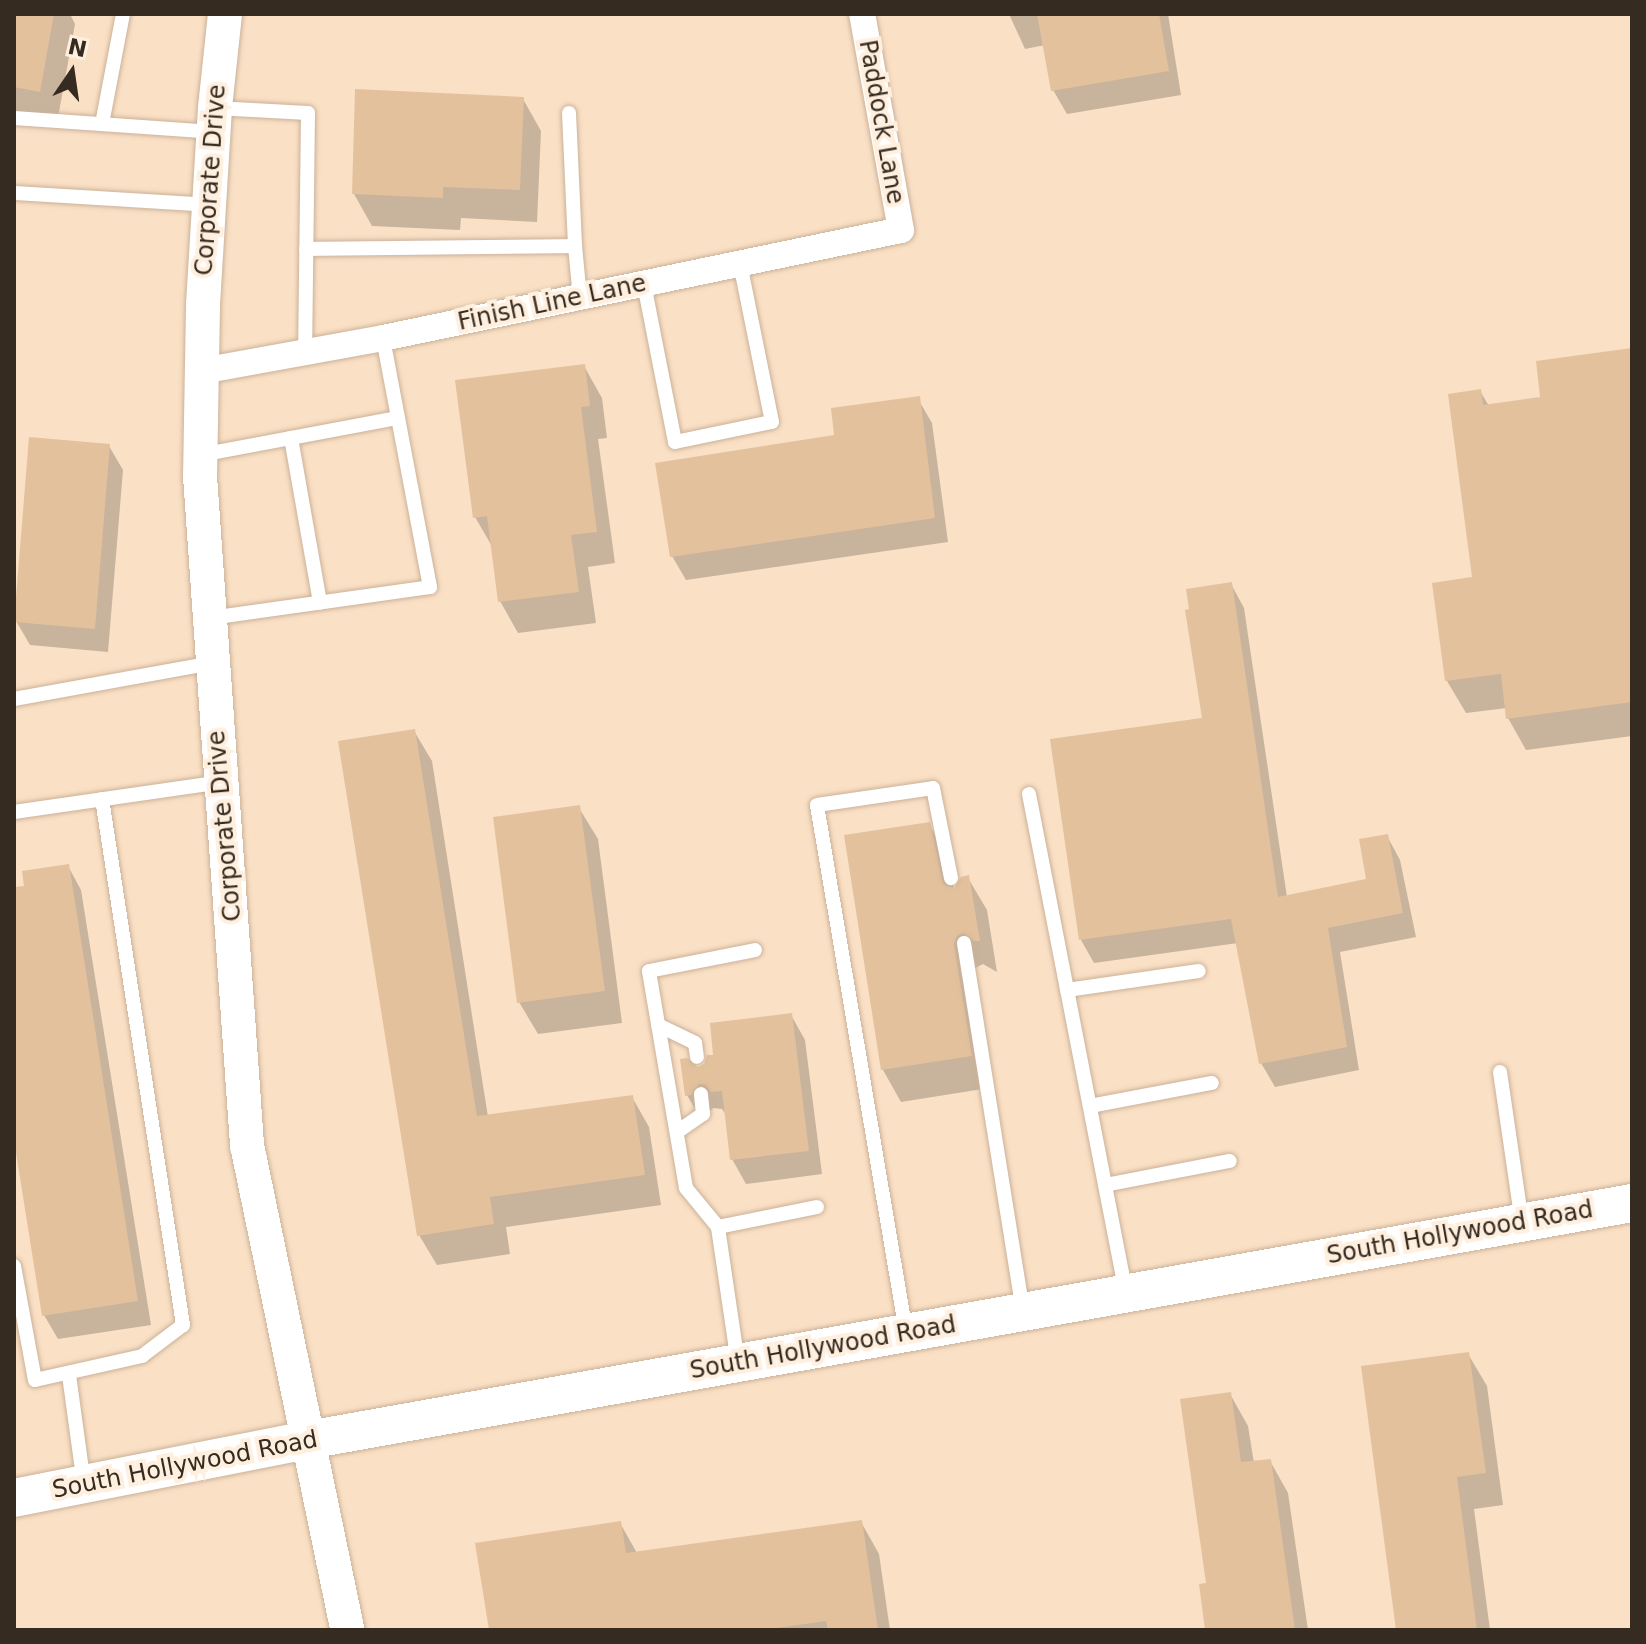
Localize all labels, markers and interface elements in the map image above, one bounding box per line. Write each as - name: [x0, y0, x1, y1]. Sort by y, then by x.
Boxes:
- north arrow: [32, 32, 112, 112]
- text: N: [66, 34, 89, 62]
- street label: Paddock Lane: [852, 38, 910, 206]
- street label: Corporate Drive: [190, 83, 232, 277]
- street label: Finish Line Lane: [455, 269, 649, 337]
- street label: Corporate Drive: [202, 729, 248, 923]
- street label: South Hollywood Road: [1325, 1195, 1595, 1271]
- street label: South Hollywood Road: [688, 1310, 958, 1386]
- street label: South Hollywood Road: [50, 1425, 320, 1505]

